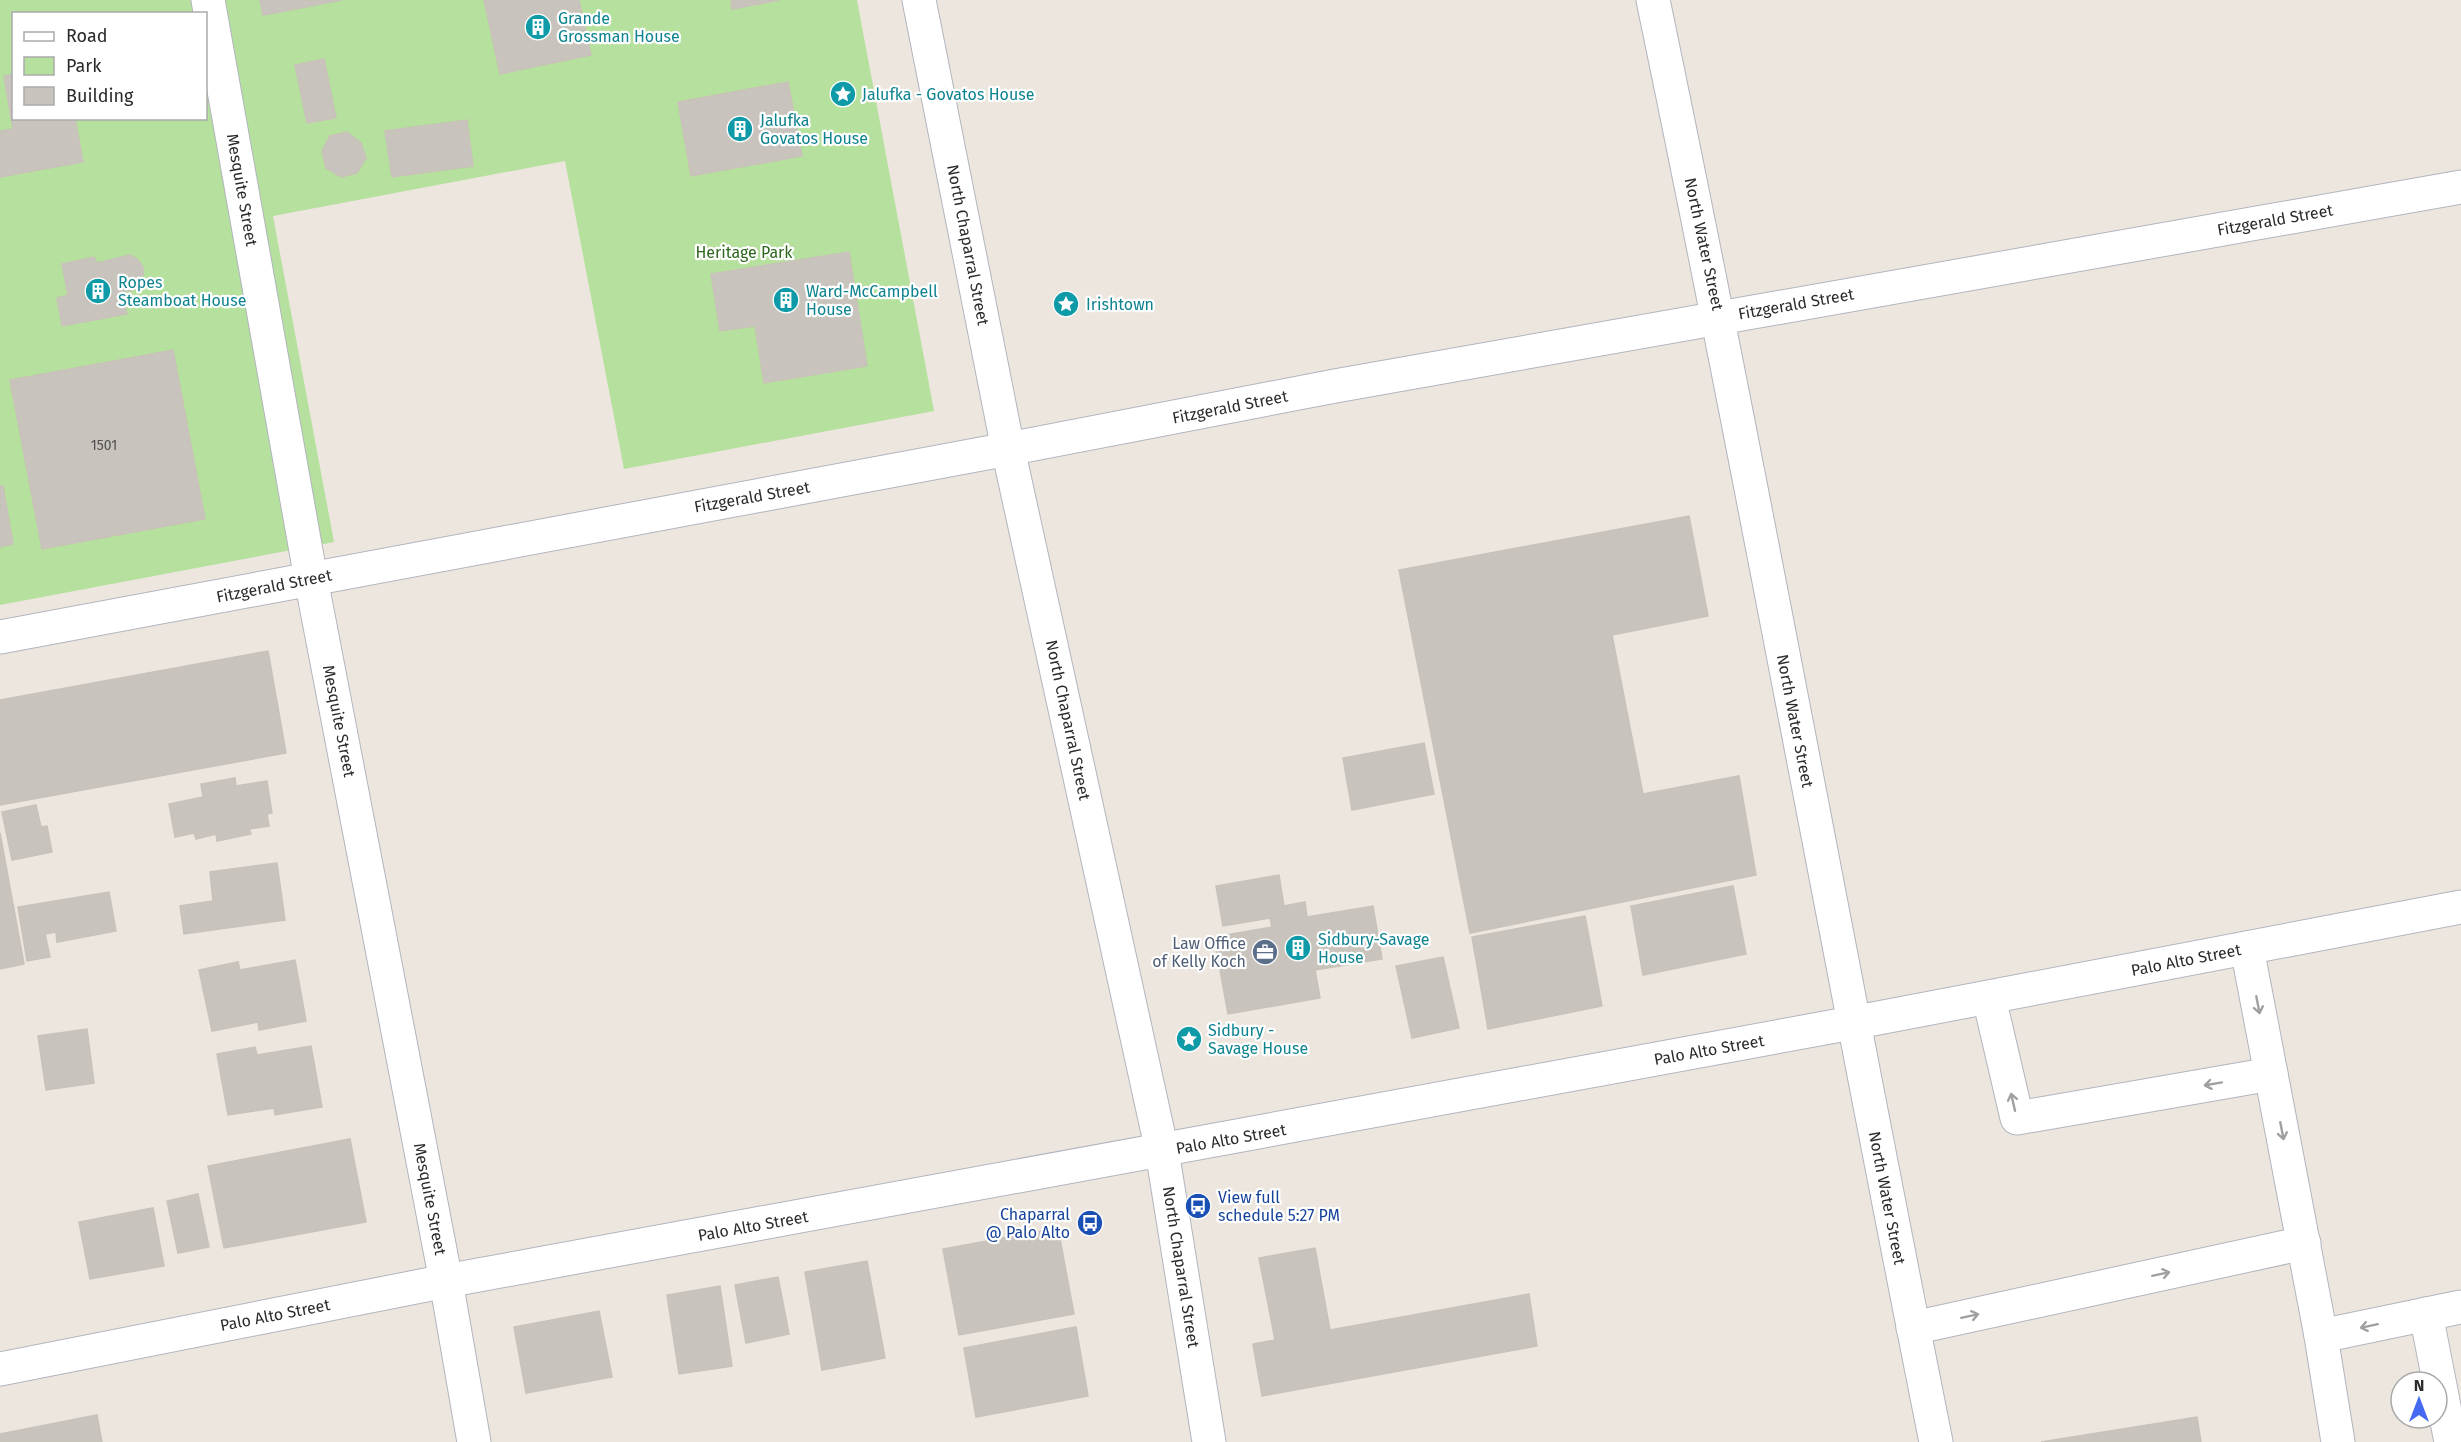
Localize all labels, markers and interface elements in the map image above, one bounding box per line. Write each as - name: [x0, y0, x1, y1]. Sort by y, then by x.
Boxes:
- place label: Grande Grossman House: [558, 9, 680, 46]
- legend: [12, 12, 207, 120]
- building icon: Grande Grossman House: [523, 12, 553, 42]
- text: Road: [66, 25, 108, 47]
- text: Park: [66, 55, 102, 77]
- place icon: Jalufka - Govatos House: [828, 79, 858, 109]
- text: Building: [66, 85, 134, 107]
- place label: Jalufka - Govatos House: [862, 85, 1034, 104]
- place label: Jalufka Govatos House: [760, 111, 868, 148]
- building icon: Jalufka Govatos House: [725, 114, 755, 144]
- street label: Mesquite Street: [223, 132, 261, 248]
- street label: North Chaparral Street: [943, 163, 993, 327]
- street label: North Water Street: [1681, 176, 1727, 312]
- street label: Fitzgerald Street: [2216, 200, 2335, 240]
- park label: Heritage Park: [695, 243, 793, 262]
- place label: Ropes Steamboat House: [118, 273, 246, 310]
- building icon: Ropes Steamboat House: [83, 276, 113, 306]
- place label: Ward-McCampbell House: [806, 282, 938, 319]
- street label: Fitzgerald Street: [1737, 284, 1856, 324]
- building icon: Ward-McCampbell House: [771, 285, 801, 315]
- place icon: Irishtown: [1051, 289, 1081, 319]
- place label: Irishtown: [1086, 295, 1154, 314]
- street label: Fitzgerald Street: [1171, 386, 1290, 428]
- house number: 1501: [91, 437, 117, 454]
- street label: Fitzgerald Street: [693, 477, 812, 517]
- street label: Fitzgerald Street: [215, 565, 334, 607]
- street label: North Chaparral Street: [1042, 638, 1094, 802]
- street label: North Water Street: [1773, 653, 1817, 789]
- street label: Mesquite Street: [319, 663, 359, 779]
- place label: Sidbury-Savage House: [1318, 930, 1429, 967]
- building icon: Sidbury-Savage House: [1283, 933, 1313, 963]
- place label: Law Office of Kelly Koch: [1152, 934, 1246, 971]
- office icon: Law Office of Kelly Koch: [1250, 937, 1280, 967]
- street label: Palo Alto Street: [2129, 940, 2243, 980]
- one-way arrow: [2253, 995, 2264, 1015]
- place label: Sidbury - Savage House: [1208, 1021, 1308, 1058]
- place icon: Sidbury - Savage House: [1174, 1024, 1204, 1054]
- street label: Palo Alto Street: [1652, 1031, 1766, 1069]
- one-way arrow: [2204, 1079, 2224, 1090]
- one-way arrow: [2007, 1093, 2018, 1113]
- street label: Palo Alto Street: [1174, 1120, 1288, 1158]
- one-way arrow: [2277, 1121, 2288, 1141]
- street label: North Water Street: [1865, 1130, 1909, 1266]
- street label: Mesquite Street: [410, 1141, 450, 1257]
- street label: North Chaparral Street: [1159, 1185, 1203, 1349]
- place label: View full schedule 5:27 PM: [1218, 1188, 1340, 1225]
- bus stop icon: View full schedule 5:27 PM: [1183, 1191, 1213, 1221]
- place label: Chaparral @ Palo Alto: [986, 1205, 1070, 1242]
- street label: Palo Alto Street: [696, 1207, 810, 1245]
- bus stop icon: Chaparral @ Palo Alto: [1075, 1208, 1105, 1238]
- one-way arrow: [2150, 1268, 2170, 1279]
- street label: Palo Alto Street: [218, 1295, 332, 1335]
- one-way arrow: [1961, 1309, 1980, 1321]
- one-way arrow: [2360, 1321, 2379, 1332]
- north arrow: [2389, 1370, 2449, 1430]
- text: N: [2414, 1376, 2424, 1395]

